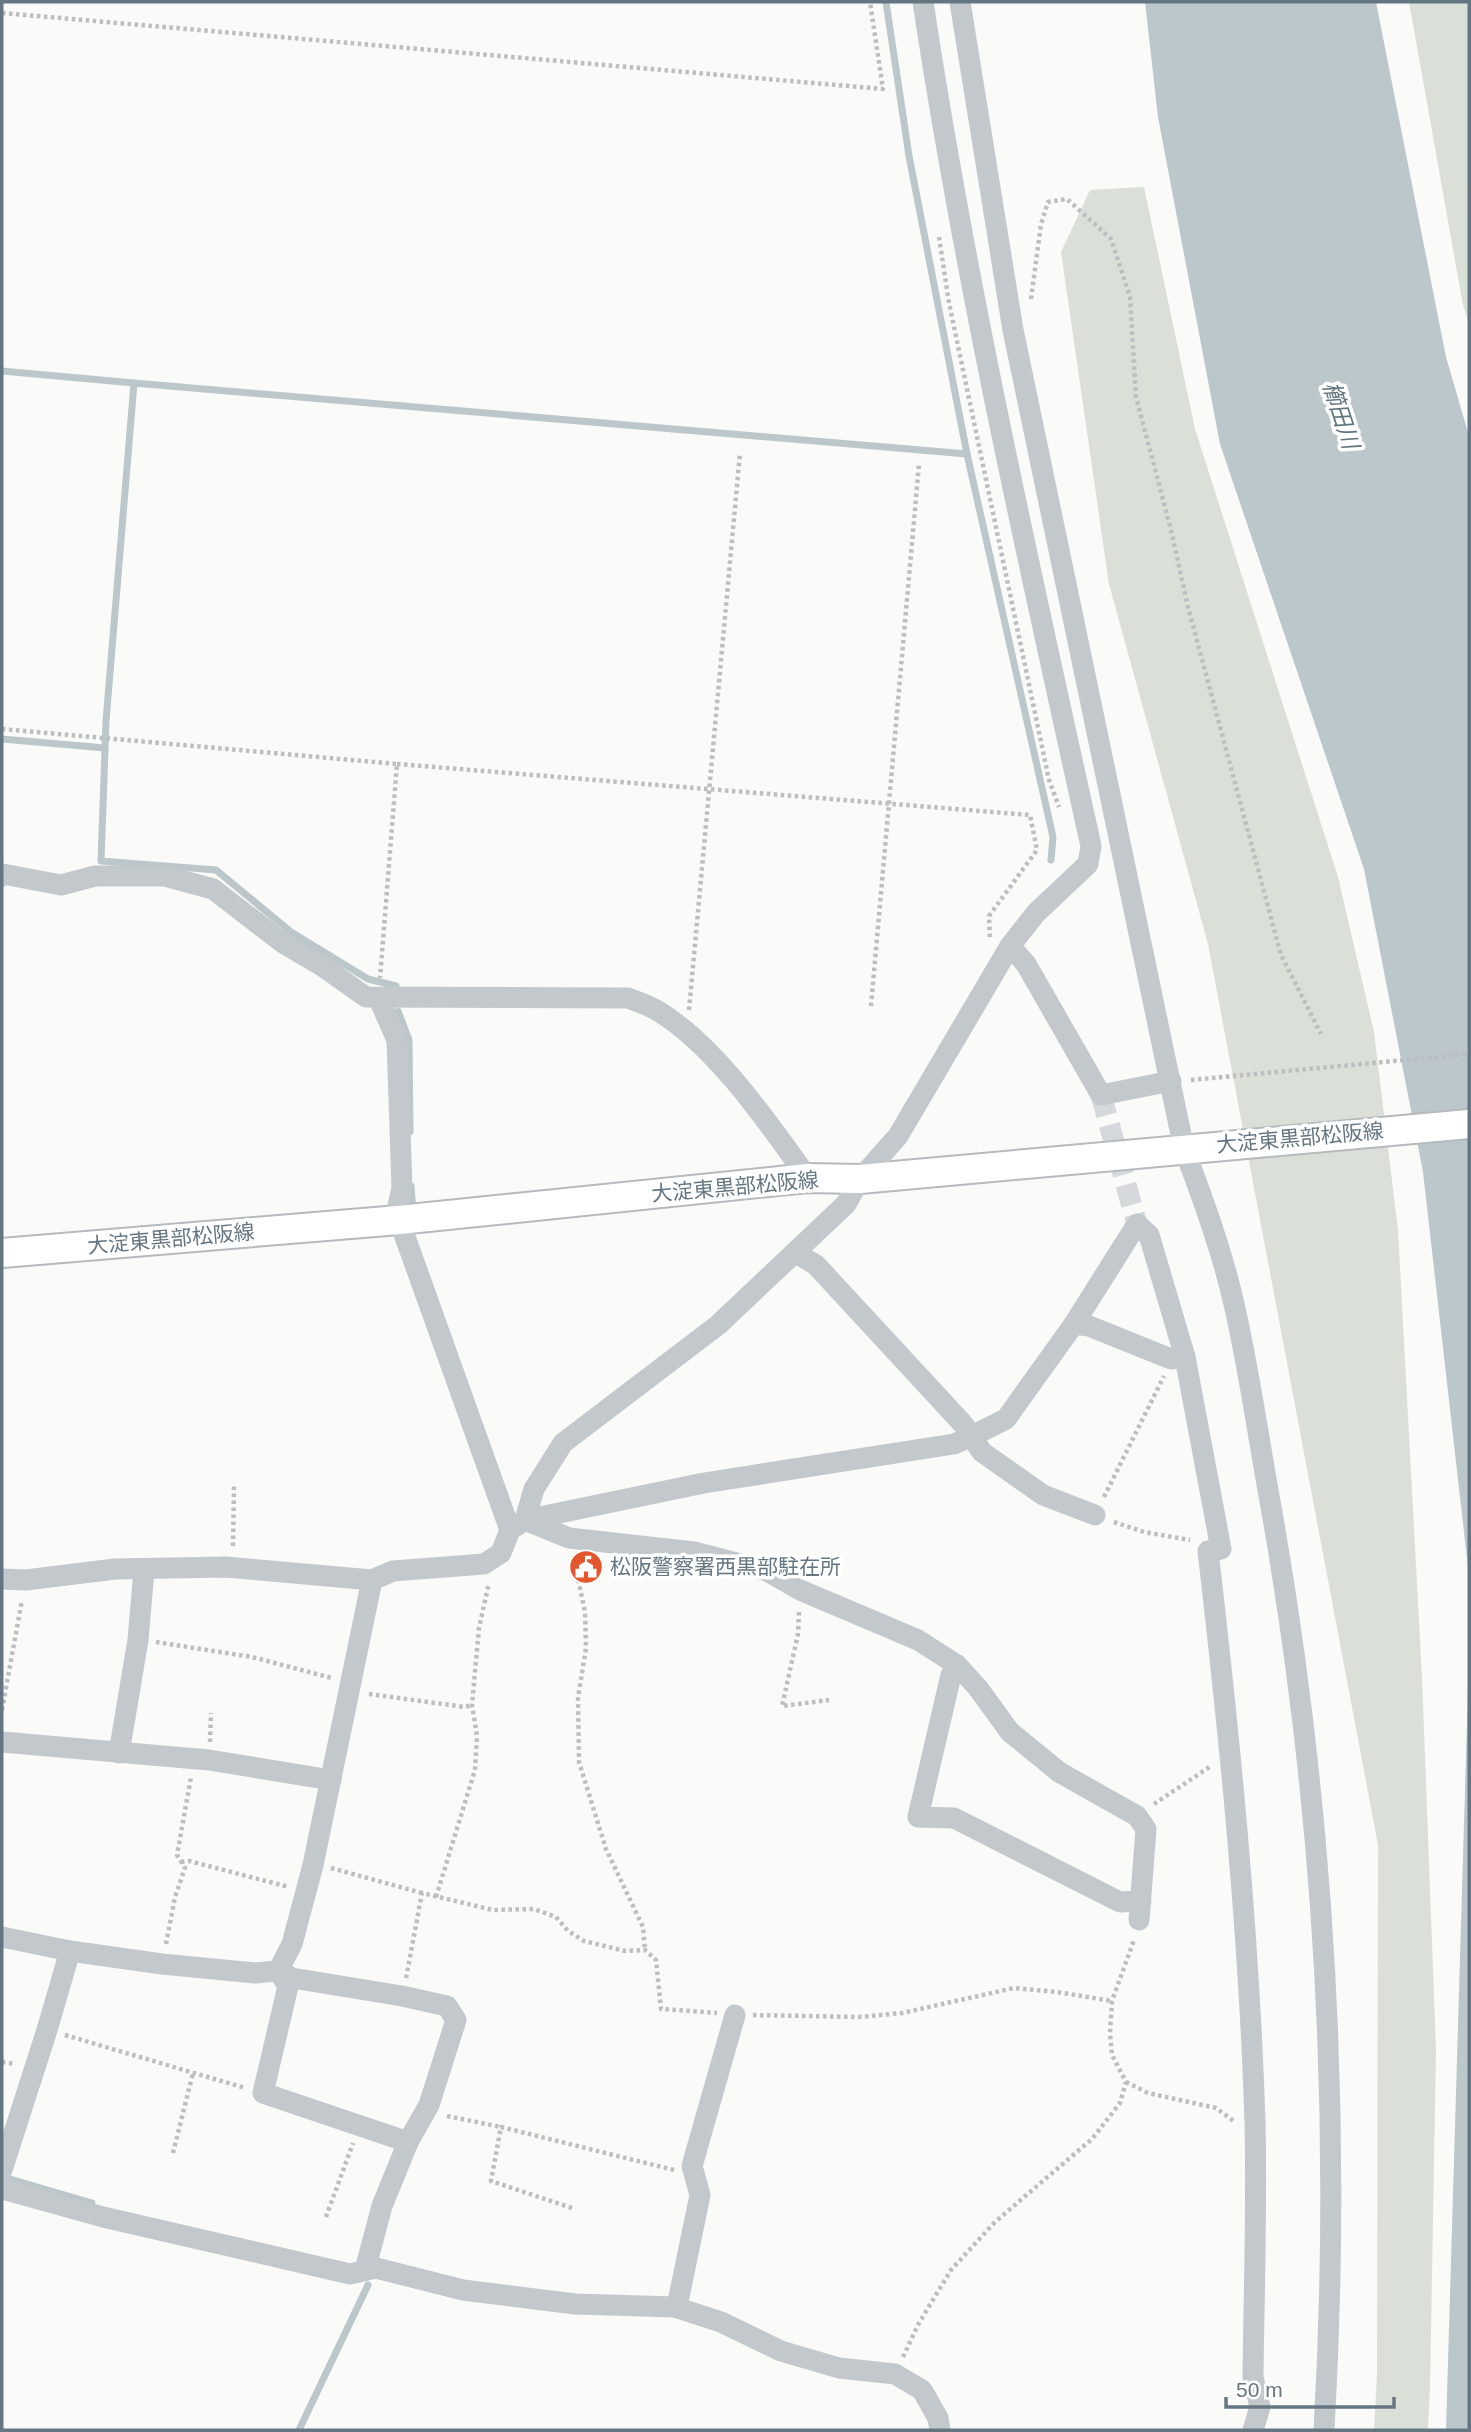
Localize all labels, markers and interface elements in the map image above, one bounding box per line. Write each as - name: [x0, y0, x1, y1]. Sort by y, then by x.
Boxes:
- water label: 櫛田川: [1318, 378, 1365, 455]
- street label: 大淀東黒部松阪線: [1215, 1119, 1385, 1156]
- street label: 大淀東黒部松阪線: [650, 1168, 820, 1205]
- street label: 大淀東黒部松阪線: [86, 1220, 256, 1257]
- public building icon: 松阪警察署西黒部駐在所: [567, 1548, 605, 1586]
- place label: 松阪警察署西黒部駐在所: [610, 1555, 841, 1578]
- scale bar: [1226, 2366, 1394, 2410]
- text: 50 m: [1236, 2378, 1283, 2401]

